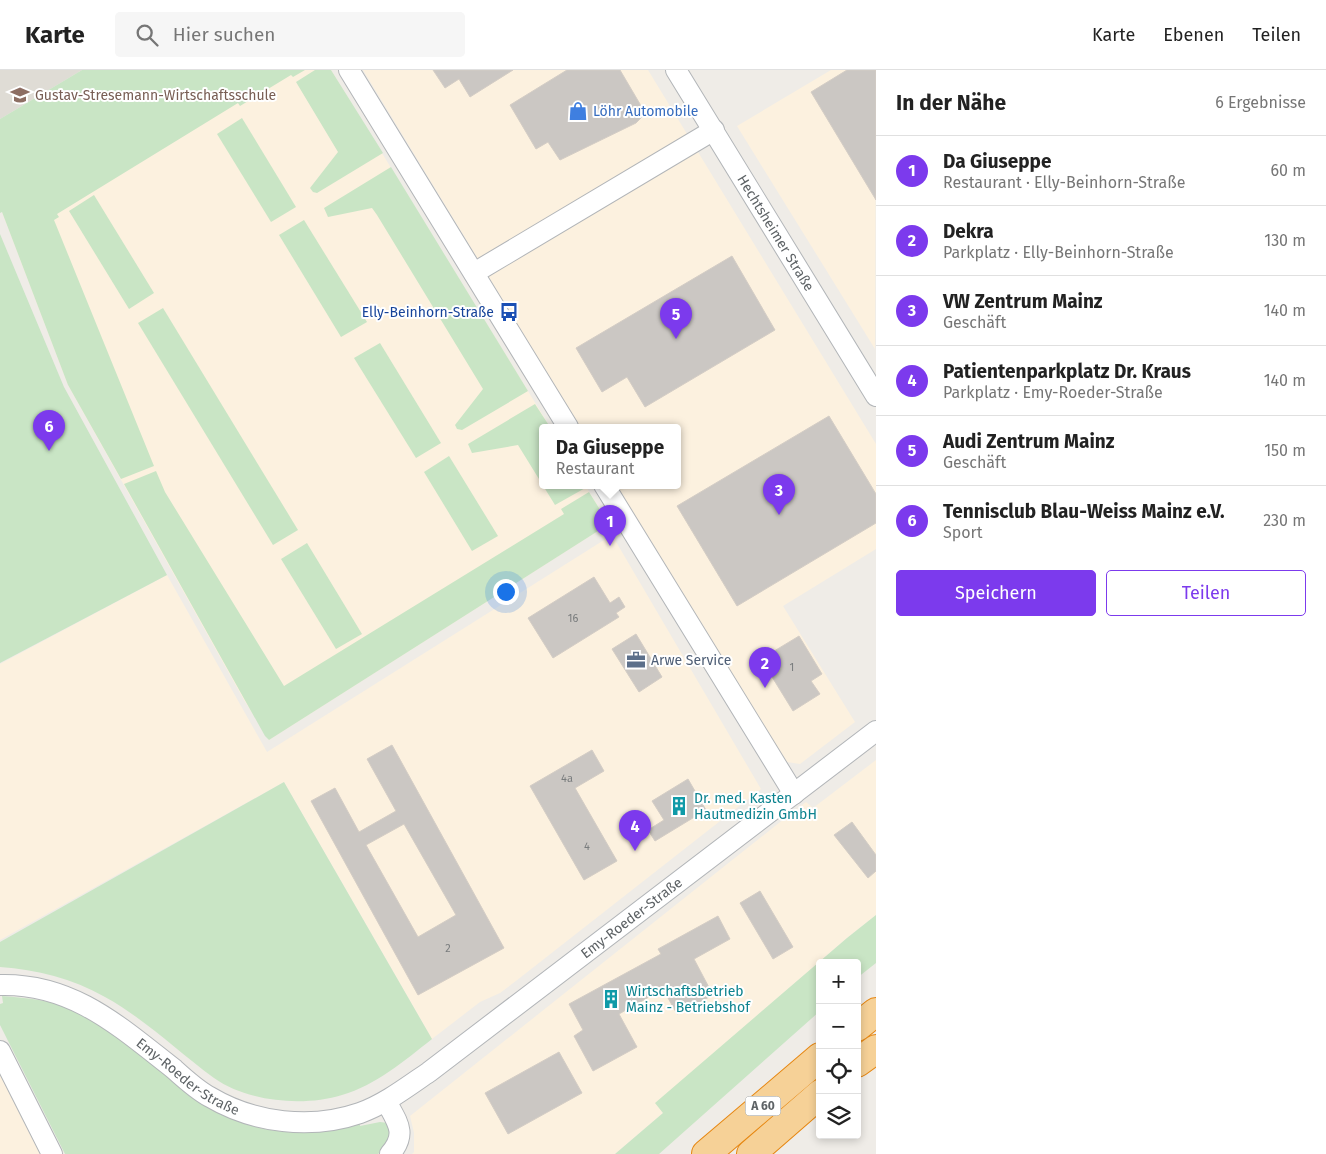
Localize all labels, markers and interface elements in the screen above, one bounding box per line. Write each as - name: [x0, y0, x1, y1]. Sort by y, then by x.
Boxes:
- search box: [115, 12, 465, 57]
- text: Karte: [25, 21, 85, 49]
- icon: search: [133, 21, 161, 49]
- text: Hier suchen: [173, 23, 275, 46]
- text: Karte: [1092, 24, 1135, 46]
- text: Ebenen: [1163, 24, 1224, 46]
- text: Teilen: [1252, 24, 1301, 46]
- school or university icon: Gustav-Stresemann-Wirtschaftsschule: [9, 84, 31, 106]
- place label: Gustav-Stresemann-Wirtschaftsschule: [35, 87, 276, 104]
- text: In der Nähe: [896, 90, 1006, 116]
- text: 6 Ergebnisse: [1215, 93, 1306, 112]
- shop icon: Löhr Automobile: [567, 100, 589, 122]
- place label: Löhr Automobile: [593, 103, 698, 120]
- text: Da Giuseppe: [943, 150, 1051, 173]
- text: 1: [908, 161, 916, 180]
- text: 60 m: [1271, 161, 1306, 180]
- street label: Hechtsheimer Straße: [733, 172, 818, 294]
- text: Restaurant · Elly-Beinhorn-Straße: [943, 173, 1185, 192]
- text: Dekra: [943, 220, 994, 243]
- text: 2: [908, 231, 916, 250]
- text: 130 m: [1264, 231, 1306, 250]
- text: Parkplatz · Elly-Beinhorn-Straße: [943, 243, 1174, 262]
- text: VW Zentrum Mainz: [943, 290, 1103, 313]
- pin: 5: [660, 298, 692, 339]
- bus stop icon: Elly-Beinhorn-Straße: [498, 301, 520, 323]
- text: 3: [908, 301, 916, 320]
- text: 140 m: [1264, 301, 1306, 320]
- place label: Elly-Beinhorn-Straße: [362, 304, 494, 321]
- text: Geschäft: [943, 313, 1006, 332]
- text: Patientenparkplatz Dr. Kraus: [943, 360, 1191, 383]
- text: 4: [907, 371, 917, 390]
- text: 140 m: [1264, 371, 1306, 390]
- text: Parkplatz · Emy-Roeder-Straße: [943, 383, 1163, 402]
- pin: 6: [33, 410, 65, 451]
- popup: [539, 424, 681, 489]
- text: Audi Zentrum Mainz: [943, 430, 1115, 453]
- text: Da Giuseppe: [556, 436, 664, 459]
- text: 5: [908, 441, 916, 460]
- text: 150 m: [1264, 441, 1306, 460]
- text: Geschäft: [943, 453, 1006, 472]
- text: Restaurant: [556, 459, 635, 478]
- pin: 3: [763, 474, 795, 515]
- text: Tennisclub Blau-Weiss Mainz e.V.: [943, 500, 1225, 523]
- pin: 1: [594, 505, 626, 546]
- text: 6: [907, 511, 917, 530]
- text: 230 m: [1263, 511, 1306, 530]
- text: Sport: [943, 523, 983, 542]
- button: Speichern: [896, 570, 1096, 616]
- button: Teilen: [1106, 570, 1306, 616]
- your location: [493, 579, 519, 605]
- house number: 16: [568, 612, 578, 625]
- pin: 2: [749, 647, 781, 688]
- office icon: Arwe Service: [625, 649, 647, 671]
- place label: Arwe Service: [651, 652, 731, 669]
- house number: 1: [790, 661, 794, 674]
- house number: 4a: [561, 772, 573, 785]
- place label: Dr. med. Kasten Hautmedizin GmbH: [694, 790, 817, 823]
- building icon: Dr. med. Kasten Hautmedizin GmbH: [668, 795, 690, 817]
- pin: 4: [619, 810, 651, 851]
- house number: 4: [584, 840, 590, 853]
- street label: Emy-Roeder-Straße: [578, 874, 686, 962]
- house number: 2: [445, 942, 451, 955]
- map controls: [816, 959, 861, 1139]
- button: +: [816, 959, 861, 1004]
- place label: Wirtschaftsbetrieb Mainz - Betriebshof: [626, 983, 751, 1016]
- building icon: Wirtschaftsbetrieb Mainz - Betriebshof: [600, 988, 622, 1010]
- button: −: [816, 1004, 861, 1049]
- street label: Emy-Roeder-Straße: [133, 1035, 242, 1119]
- button: locate: [816, 1049, 861, 1094]
- button: layers: [816, 1094, 861, 1139]
- road number: A 60: [746, 1096, 780, 1116]

